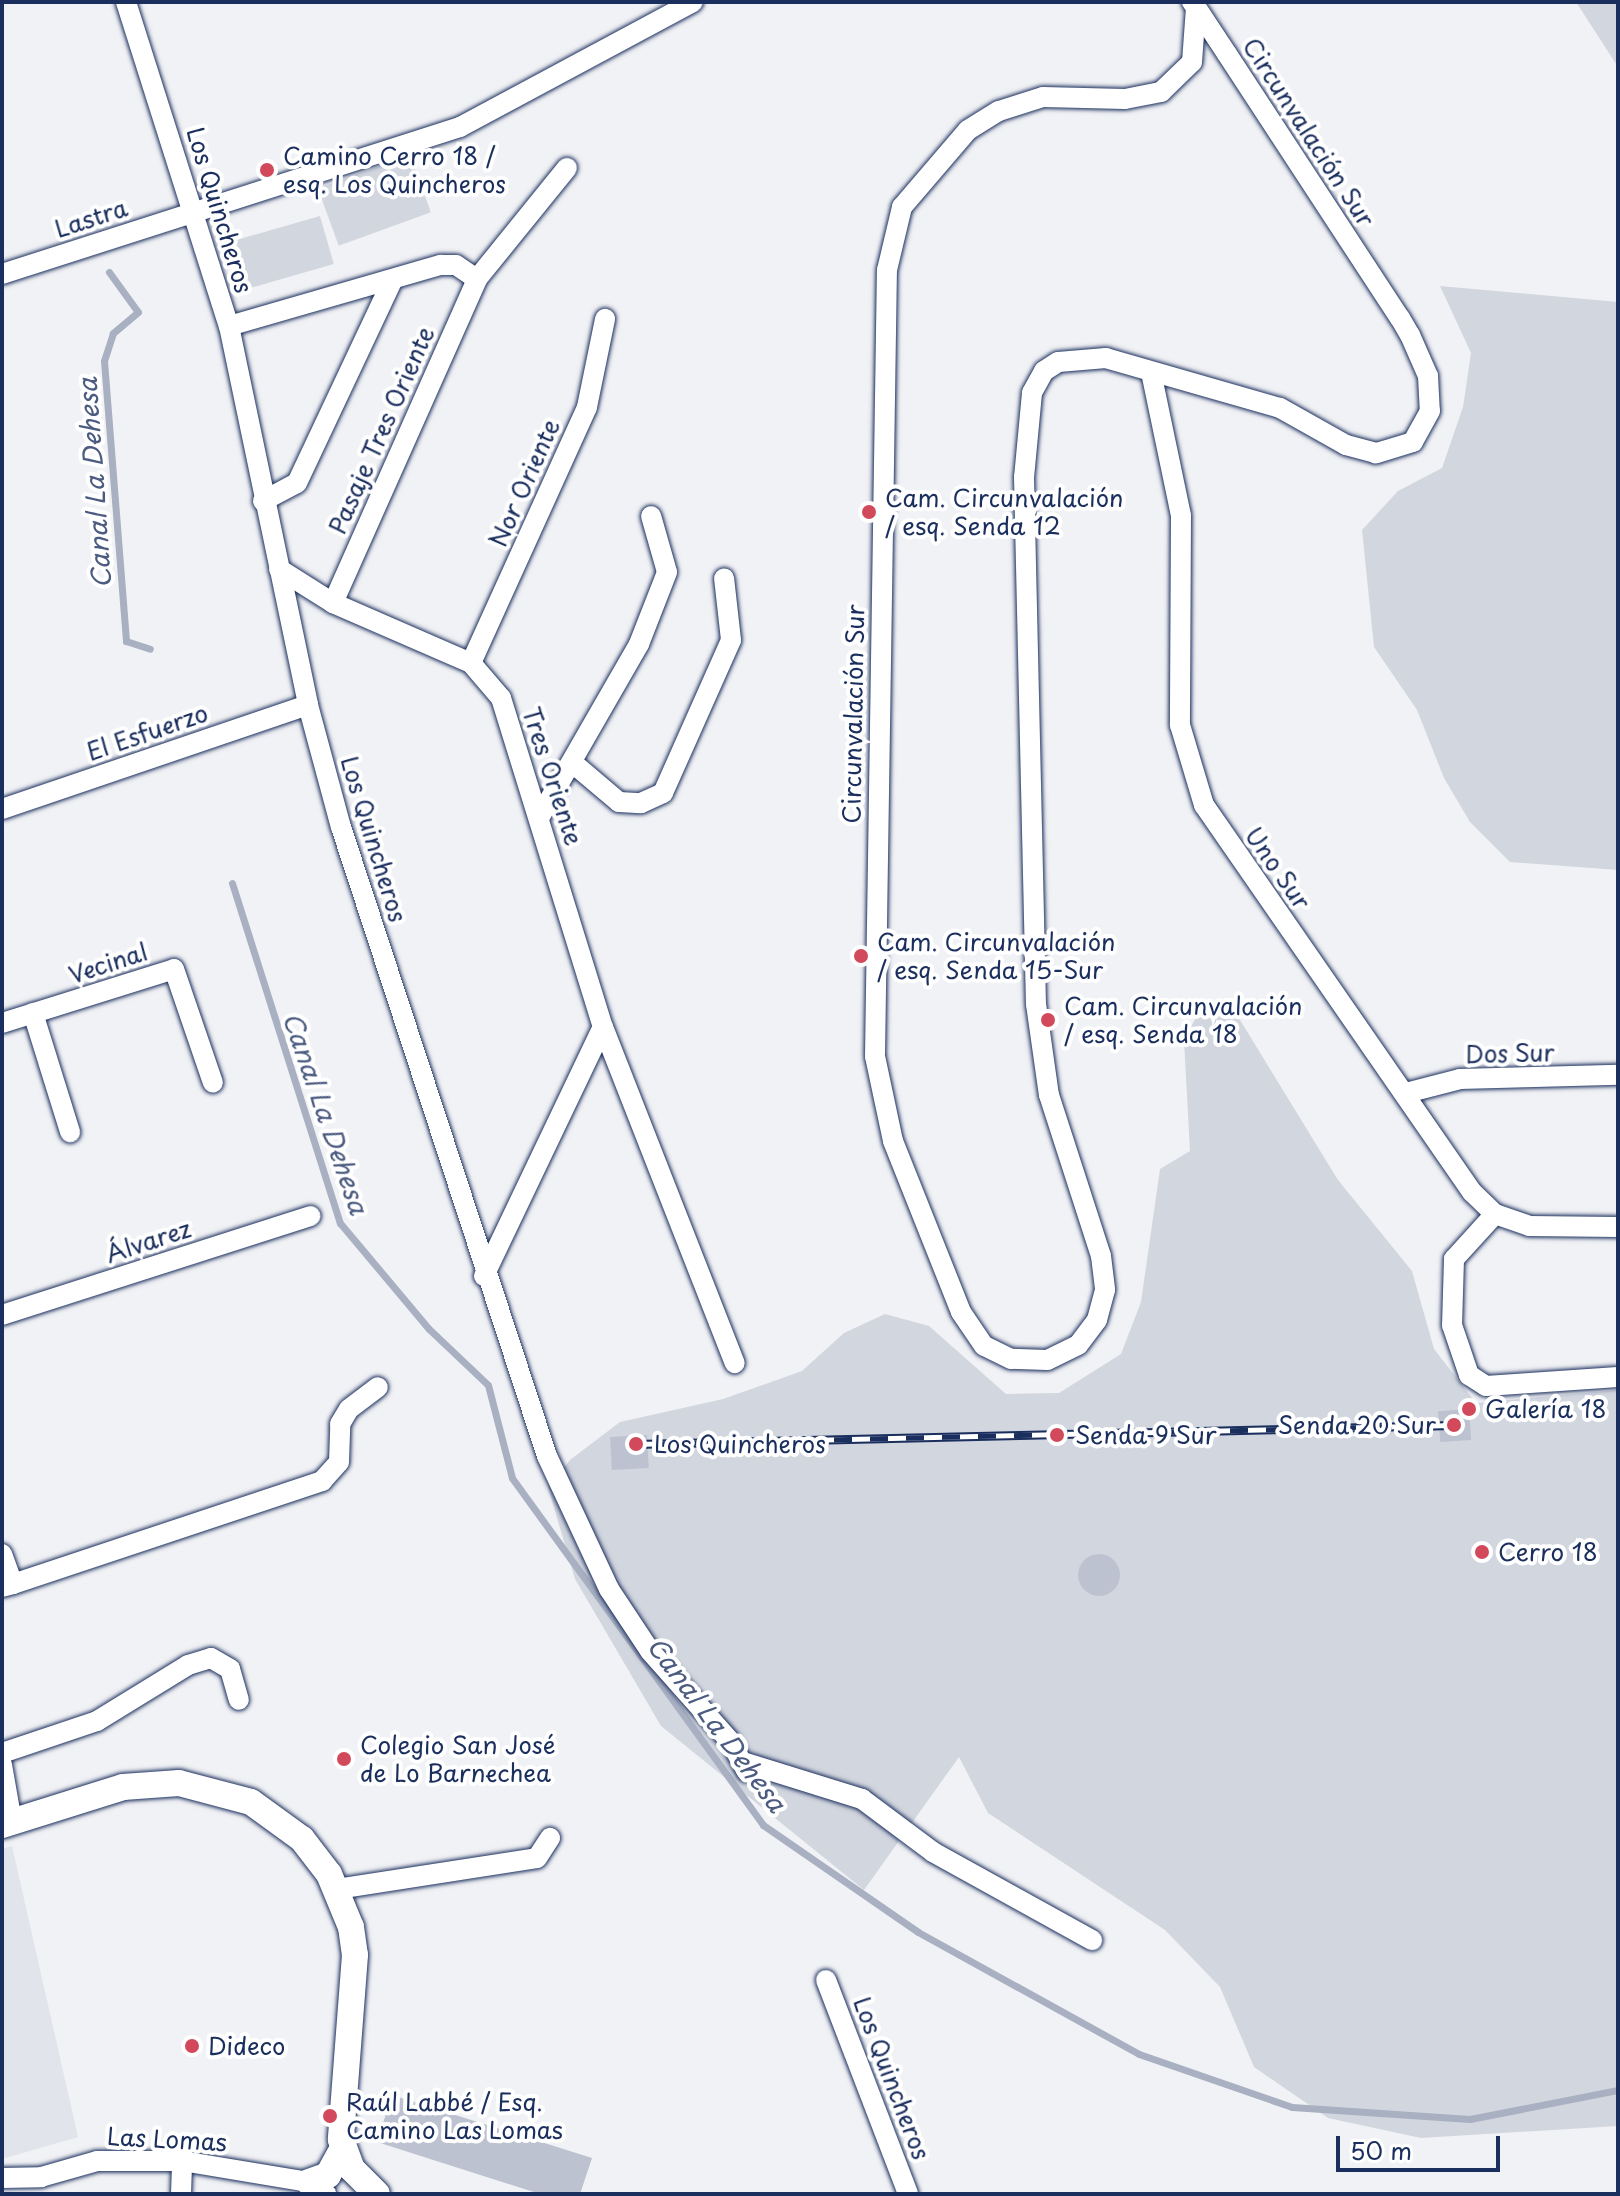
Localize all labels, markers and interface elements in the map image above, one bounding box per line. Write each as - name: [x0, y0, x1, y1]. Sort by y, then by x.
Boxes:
- street label: Circunvalación Sur: [1237, 32, 1381, 232]
- street label: Los Quincheros: [181, 123, 259, 297]
- place label: Camino Cerro 18 / esq. Los Quincheros: [283, 142, 509, 198]
- marker: Camino Cerro 18 / esq. Los Quincheros: [258, 161, 276, 179]
- street label: Lastra: [51, 193, 131, 243]
- street label: Pasaje Tres Oriente: [322, 322, 440, 538]
- water label: Canal La Dehesa: [71, 376, 117, 590]
- street label: Nor Oriente: [483, 415, 565, 551]
- place label: Cam. Circunvalación / esq. Senda 12: [885, 484, 1125, 540]
- marker: Cam. Circunvalación / esq. Senda 12: [860, 503, 878, 521]
- street label: Circunvalación Sur: [837, 604, 869, 824]
- street label: El Esfuerzo: [82, 698, 212, 766]
- street label: Tres Oriente: [517, 704, 589, 848]
- street label: Los Quincheros: [335, 752, 413, 926]
- street label: Uno Sur: [1239, 821, 1317, 915]
- place label: Cam. Circunvalación / esq. Senda 15-Sur: [877, 928, 1117, 984]
- street label: Vecinal: [65, 937, 151, 989]
- marker: Cam. Circunvalación / esq. Senda 15-Sur: [852, 947, 870, 965]
- place label: Cam. Circunvalación / esq. Senda 18: [1064, 992, 1304, 1048]
- water label: Canal La Dehesa: [277, 1008, 375, 1218]
- marker: Cam. Circunvalación / esq. Senda 18: [1039, 1011, 1057, 1029]
- street label: Dos Sur: [1464, 1038, 1556, 1068]
- street label: Álvarez: [102, 1214, 194, 1268]
- place label: Galería 18: [1485, 1395, 1606, 1423]
- marker: Galería 18: [1460, 1400, 1478, 1418]
- place label: Senda 20 Sur: [1275, 1411, 1436, 1439]
- marker: Senda 20 Sur: [1443, 1414, 1465, 1436]
- place label: Senda 9 Sur: [1075, 1421, 1215, 1449]
- marker: Senda 9 Sur: [1046, 1424, 1068, 1446]
- place label: Los Quincheros: [654, 1430, 827, 1458]
- marker: Los Quincheros: [625, 1433, 647, 1455]
- place label: Cerro 18: [1498, 1538, 1597, 1566]
- marker: Cerro 18: [1473, 1543, 1491, 1561]
- water label: Canal La Dehesa: [641, 1630, 793, 1818]
- place label: Colegio San José de Lo Barnechea: [360, 1731, 555, 1787]
- marker: Colegio San José de Lo Barnechea: [335, 1750, 353, 1768]
- street label: Los Quincheros: [848, 1992, 936, 2164]
- place label: Dideco: [208, 2032, 285, 2060]
- marker: Dideco: [183, 2037, 201, 2055]
- place label: Raúl Labbé / Esq. Camino Las Lomas: [346, 2088, 564, 2144]
- marker: Raúl Labbé / Esq. Camino Las Lomas: [321, 2107, 339, 2125]
- scale bar: [1340, 2120, 1504, 2170]
- street label: Las Lomas: [106, 2121, 228, 2157]
- text: 50 m: [1350, 2132, 1412, 2168]

